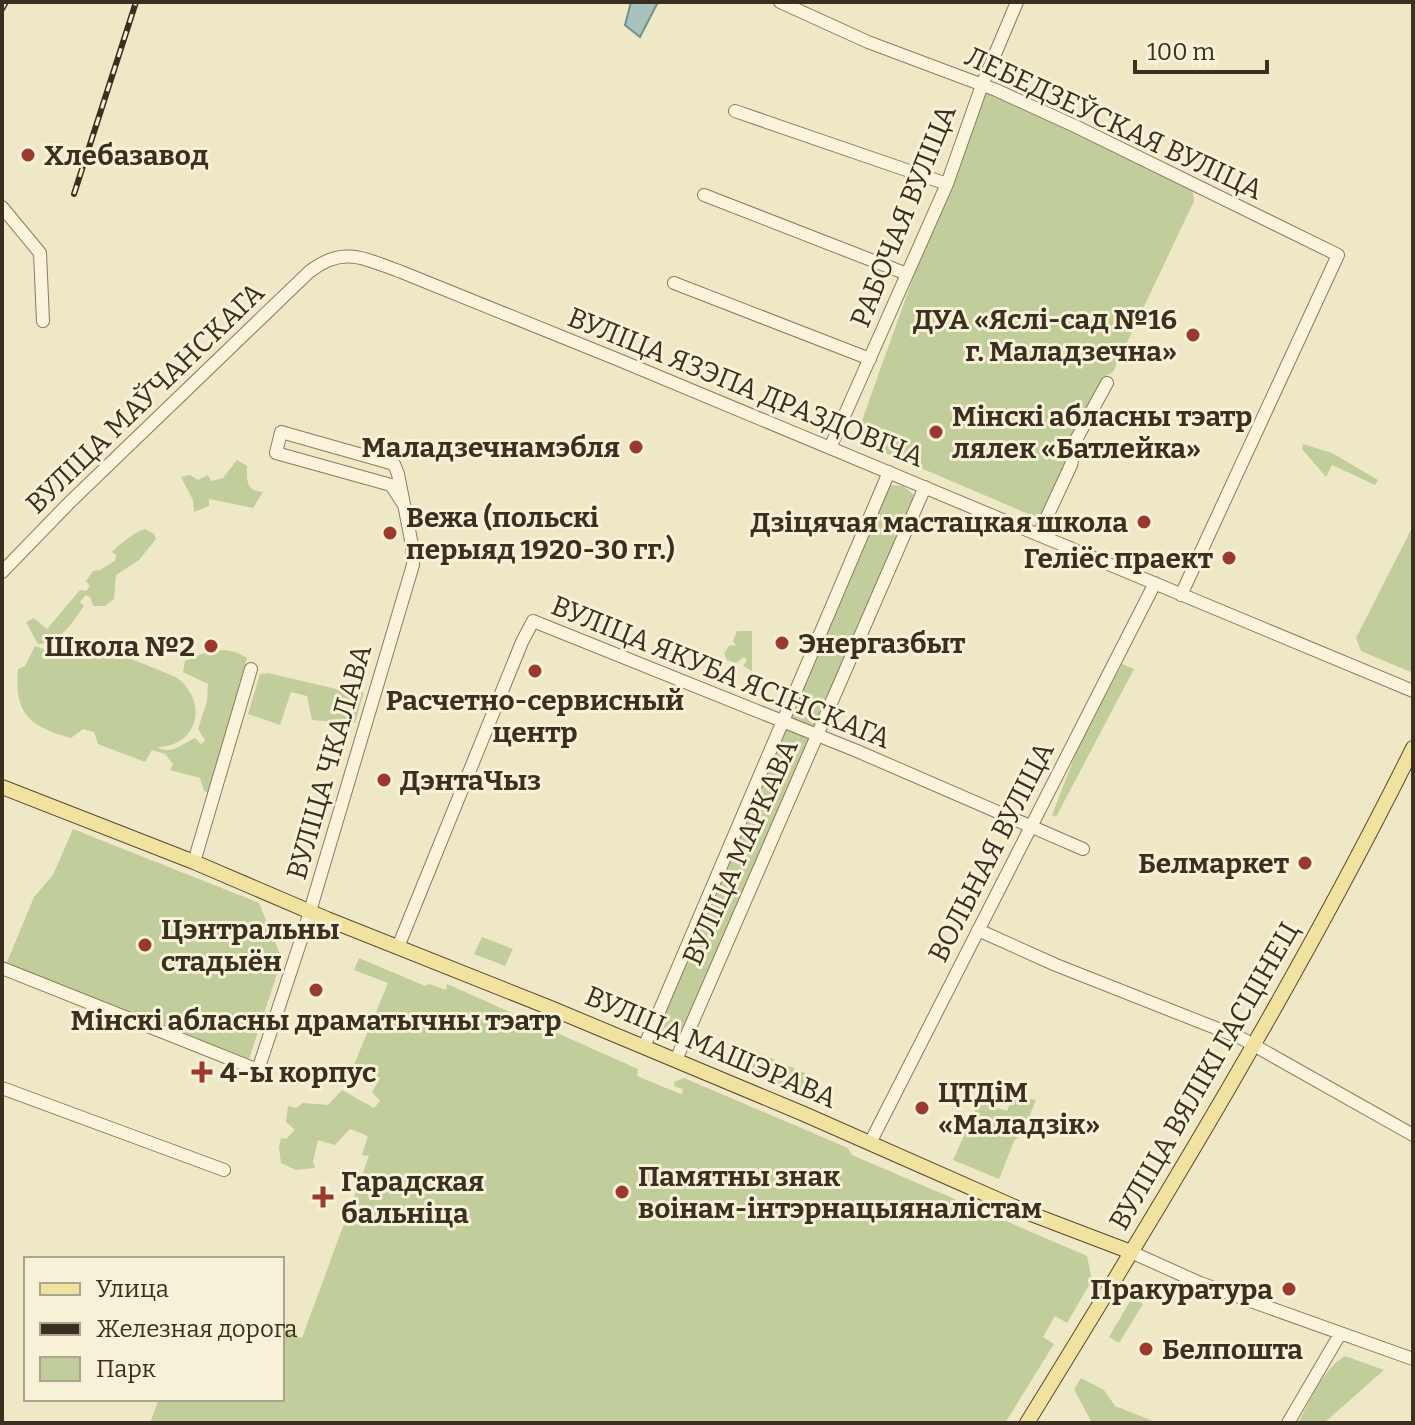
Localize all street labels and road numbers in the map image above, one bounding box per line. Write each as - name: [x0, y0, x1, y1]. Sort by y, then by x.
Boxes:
- street label: ЛЕБЕДЗЕЎСКАЯ ВУЛІЦА: [960, 39, 1268, 207]
- street label: РАБОЧАЯ ВУЛІЦА: [843, 100, 963, 332]
- street label: ВУЛІЦА МАЎЧАНСКАГА: [19, 276, 271, 520]
- street label: ВУЛІЦА ЯЗЭПА ДРАЗДОВІЧА: [563, 300, 929, 474]
- street label: ВУЛІЦА ЯКУБА ЯСІНСКАГА: [547, 589, 896, 755]
- street label: ВУЛІЦА ЧКАЛАВА: [280, 641, 378, 883]
- street label: ВУЛІЦА МАРКАВА: [675, 734, 805, 970]
- street label: ВОЛЬНАЯ ВУЛІЦА: [921, 736, 1061, 968]
- street label: ВУЛІЦА ВЯЛІКІ ГАСЦІНЕЦ: [1102, 916, 1306, 1236]
- street label: ВУЛІЦА МАШЭРАВА: [580, 979, 842, 1115]

